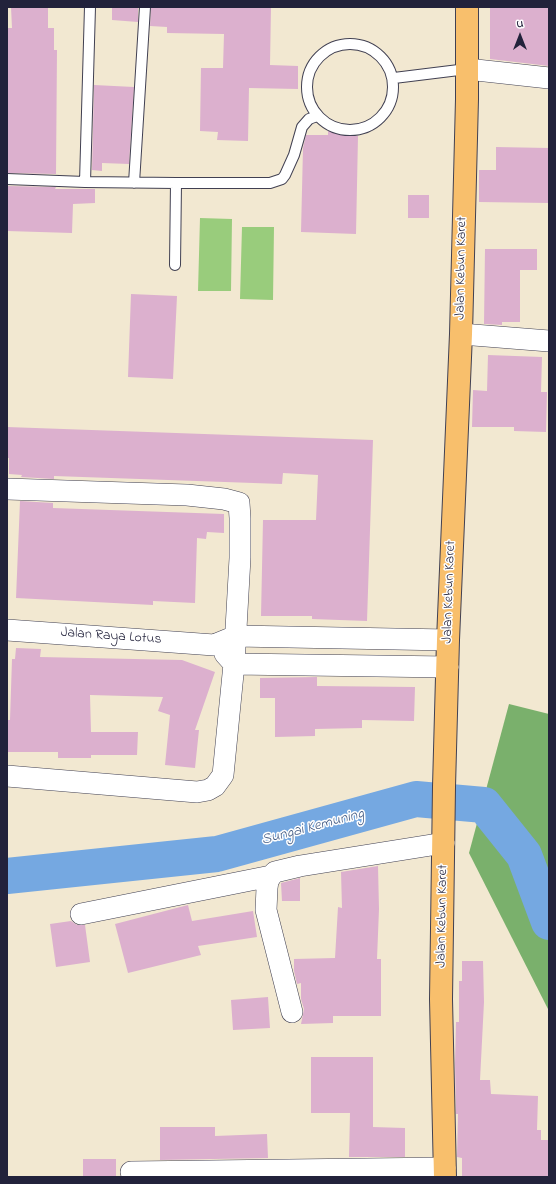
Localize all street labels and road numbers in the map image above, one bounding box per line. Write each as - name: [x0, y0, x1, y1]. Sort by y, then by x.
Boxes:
- street label: Jalan Kebun Karet: [453, 216, 471, 320]
- street label: Jalan Kebun Karet: [440, 540, 460, 644]
- street label: Jalan Raya Lotus: [60, 625, 162, 649]
- street label: Jalan Kebun Karet: [434, 864, 452, 968]

